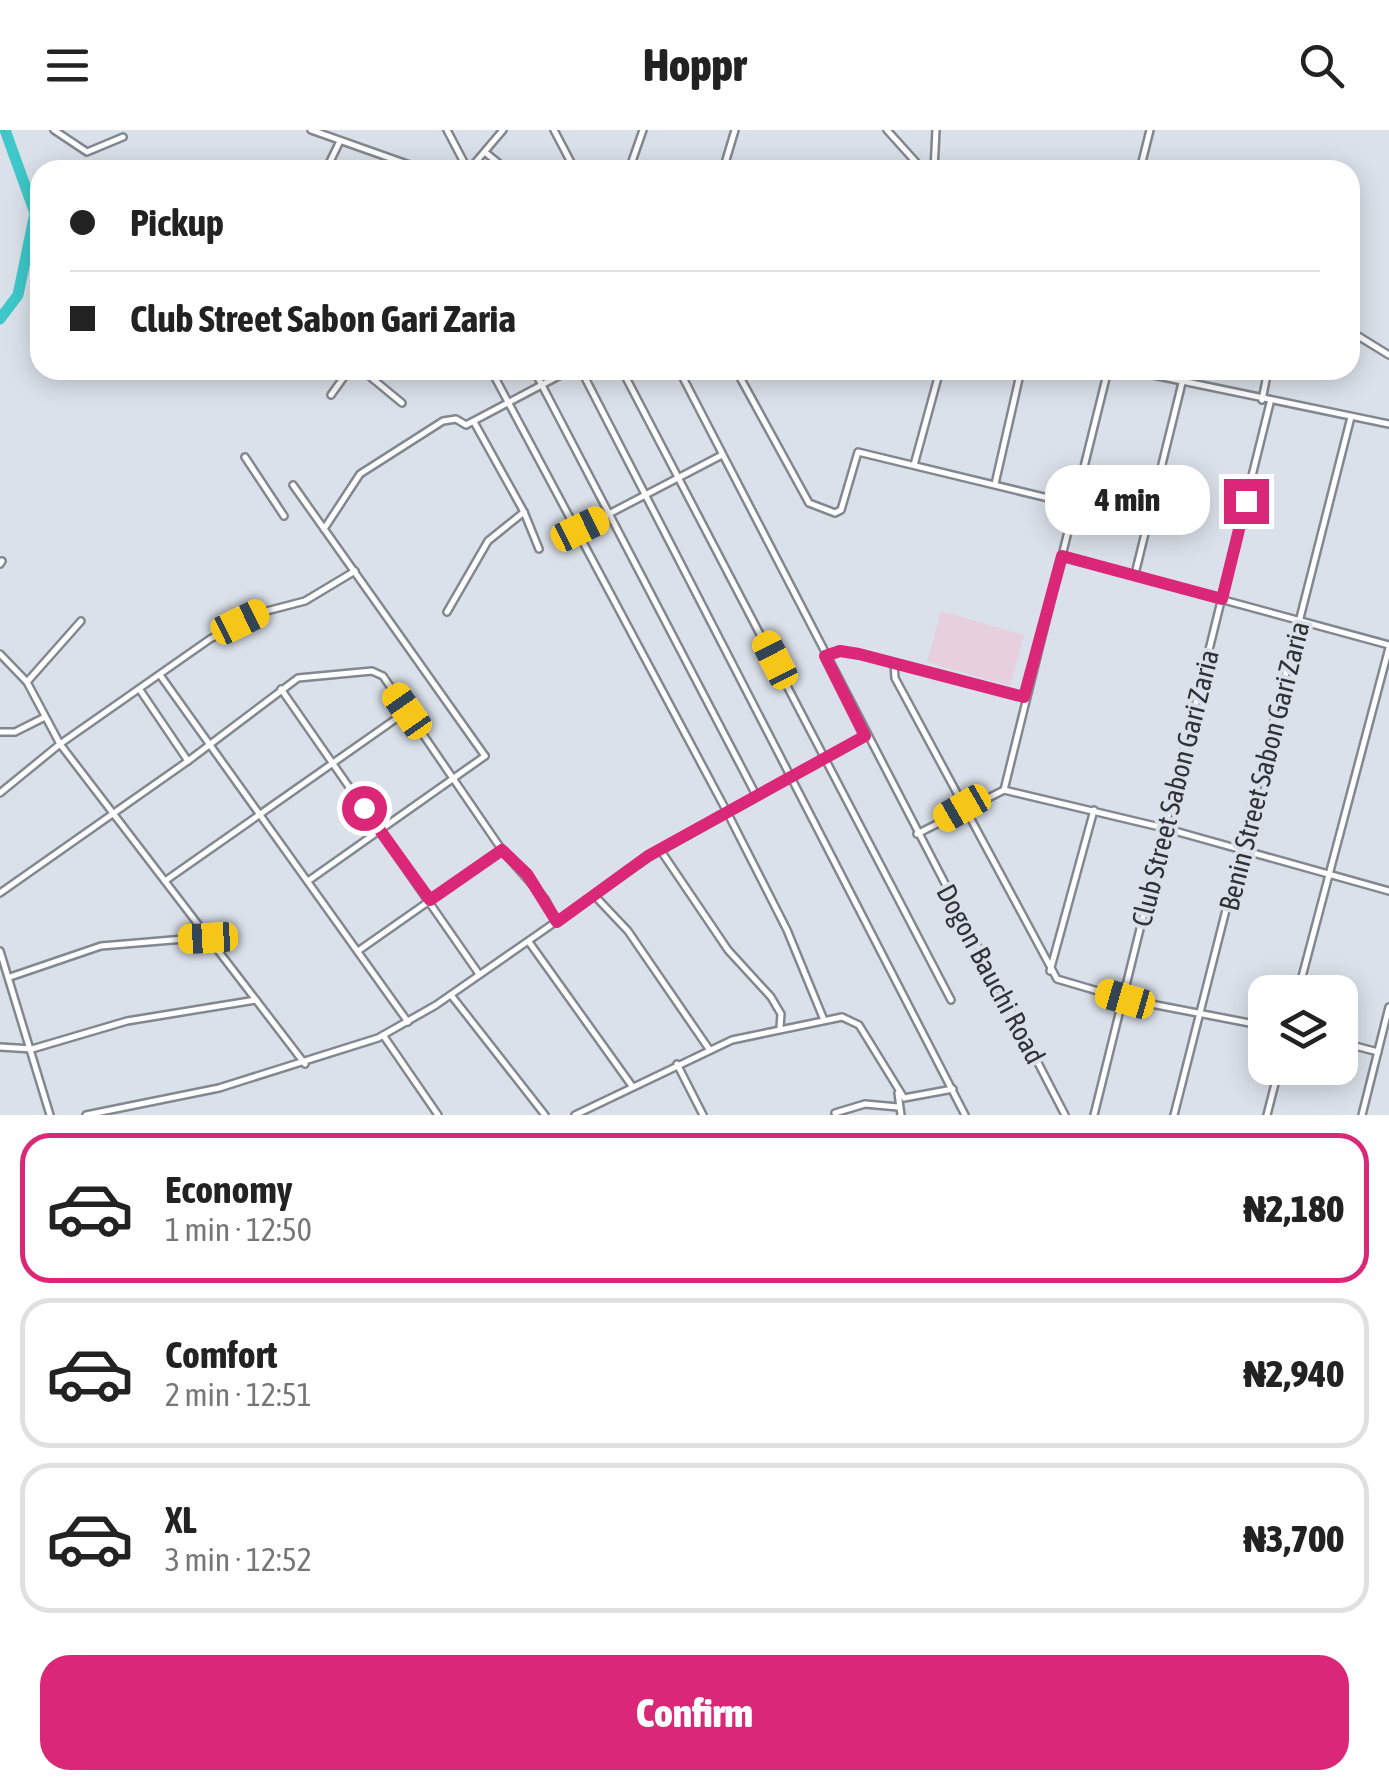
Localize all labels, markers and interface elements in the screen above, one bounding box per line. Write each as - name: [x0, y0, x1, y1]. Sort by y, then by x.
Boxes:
- icon: menu: [40, 38, 95, 93]
- icon: search: [1294, 38, 1349, 93]
- text: Hoppr: [643, 39, 746, 91]
- text: Pickup: [130, 201, 224, 244]
- text: Club Street Sabon Gari Zaria: [130, 297, 516, 340]
- callout: 4 min: [1046, 466, 1211, 536]
- route end: [1224, 479, 1269, 524]
- text: 4 min: [1095, 481, 1160, 518]
- car: [546, 502, 614, 556]
- car: [206, 595, 274, 649]
- street label: Benin Street Sabon Gari Zaria: [1213, 618, 1315, 914]
- car: [748, 626, 802, 694]
- street label: Club Street Sabon Gari Zaria: [1125, 646, 1225, 930]
- car: [378, 678, 436, 744]
- car: [929, 780, 995, 836]
- route start: [342, 786, 387, 831]
- street label: Dogon Bauchi Road: [930, 879, 1052, 1069]
- car: [177, 921, 239, 955]
- map controls: [1248, 975, 1358, 1085]
- button: layers: [1248, 975, 1358, 1085]
- car: [1092, 976, 1158, 1022]
- icon: car: [45, 1163, 135, 1253]
- text: Economy: [165, 1168, 292, 1211]
- text: ₦2,180: [1243, 1187, 1344, 1230]
- text: 1 min · 12:50: [165, 1211, 312, 1248]
- icon: car: [45, 1328, 135, 1418]
- text: Comfort: [165, 1333, 277, 1376]
- text: ₦2,940: [1243, 1352, 1344, 1395]
- text: 2 min · 12:51: [165, 1376, 312, 1413]
- icon: car: [45, 1493, 135, 1583]
- text: XL: [165, 1498, 197, 1541]
- text: ₦3,700: [1243, 1517, 1344, 1560]
- text: 3 min · 12:52: [165, 1541, 312, 1578]
- button: Confirm: [40, 1655, 1349, 1770]

